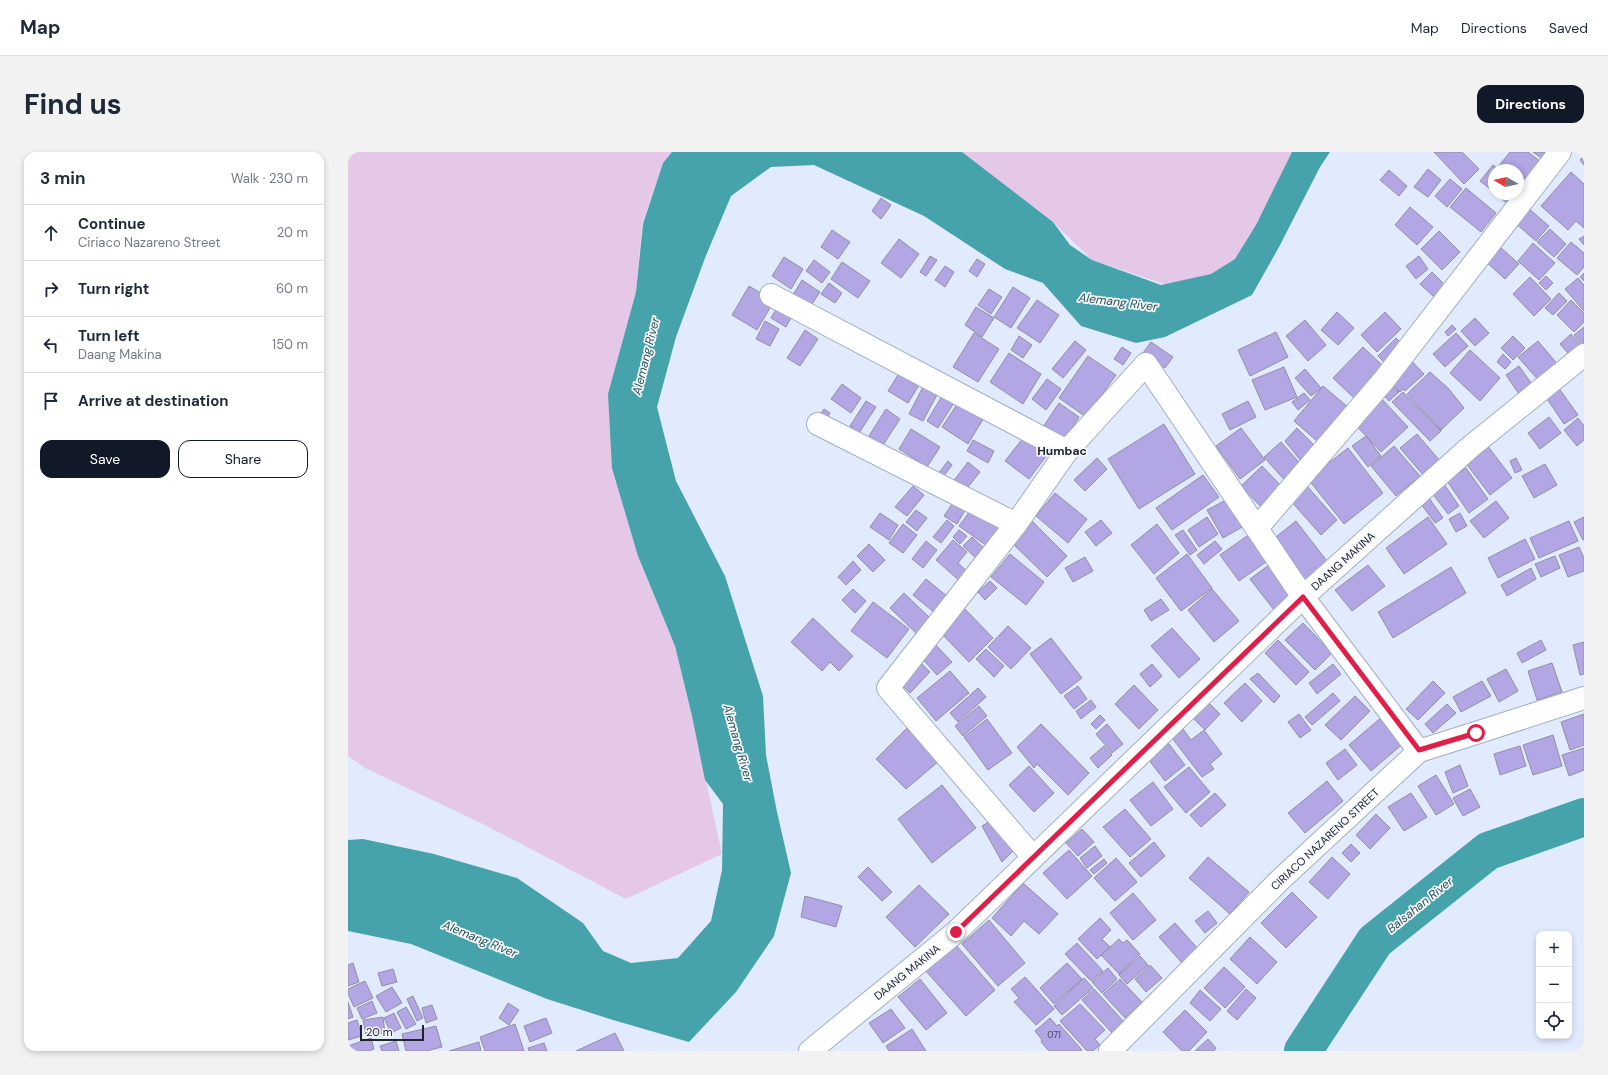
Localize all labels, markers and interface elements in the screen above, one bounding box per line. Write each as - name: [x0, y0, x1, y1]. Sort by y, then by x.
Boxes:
- text: Map: [20, 15, 60, 40]
- text: Map: [1411, 19, 1439, 37]
- text: Directions: [1461, 19, 1527, 37]
- text: Saved: [1549, 19, 1588, 37]
- button: Directions: [1477, 85, 1584, 123]
- text: Find us: [24, 86, 122, 123]
- north arrow: [1488, 164, 1524, 200]
- text: 3 min: [40, 167, 85, 189]
- text: Walk · 230 m: [231, 170, 308, 187]
- text: Continue: [78, 214, 146, 234]
- icon: ahead: [40, 222, 62, 244]
- text: 20 m: [277, 224, 308, 241]
- text: Ciriaco Nazareno Street: [78, 234, 221, 251]
- icon: right: [40, 278, 62, 300]
- text: Turn right: [78, 279, 149, 299]
- text: 60 m: [276, 280, 308, 297]
- water label: Alemang River: [1077, 289, 1159, 315]
- water label: Alemang River: [628, 315, 663, 397]
- text: Turn left: [78, 326, 139, 346]
- icon: left: [40, 334, 62, 356]
- text: 150 m: [272, 336, 308, 353]
- text: Daang Makina: [78, 346, 161, 363]
- icon: arrive: [40, 390, 62, 412]
- text: Arrive at destination: [78, 391, 229, 411]
- button: Save: [40, 440, 170, 478]
- button: Share: [178, 440, 308, 478]
- district label: Humbac: [1037, 443, 1087, 459]
- street label: DAANG MAKINA: [1308, 529, 1378, 593]
- water label: Alemang River: [719, 702, 757, 784]
- route start: [1467, 724, 1485, 742]
- street label: CIRIACO NAZARENO STREET: [1268, 785, 1382, 893]
- water label: Balsahan River: [1384, 873, 1457, 937]
- water label: Alemang River: [439, 916, 520, 961]
- route end: [947, 923, 965, 941]
- map controls: [1536, 931, 1572, 1039]
- button: +: [1536, 931, 1572, 967]
- street label: DAANG MAKINA: [871, 941, 943, 1003]
- button: −: [1536, 967, 1572, 1003]
- button: locate: [1536, 1003, 1572, 1039]
- scale bar: [360, 1023, 424, 1042]
- text: 20 m: [366, 1025, 392, 1039]
- house number: 071: [1047, 1029, 1061, 1041]

